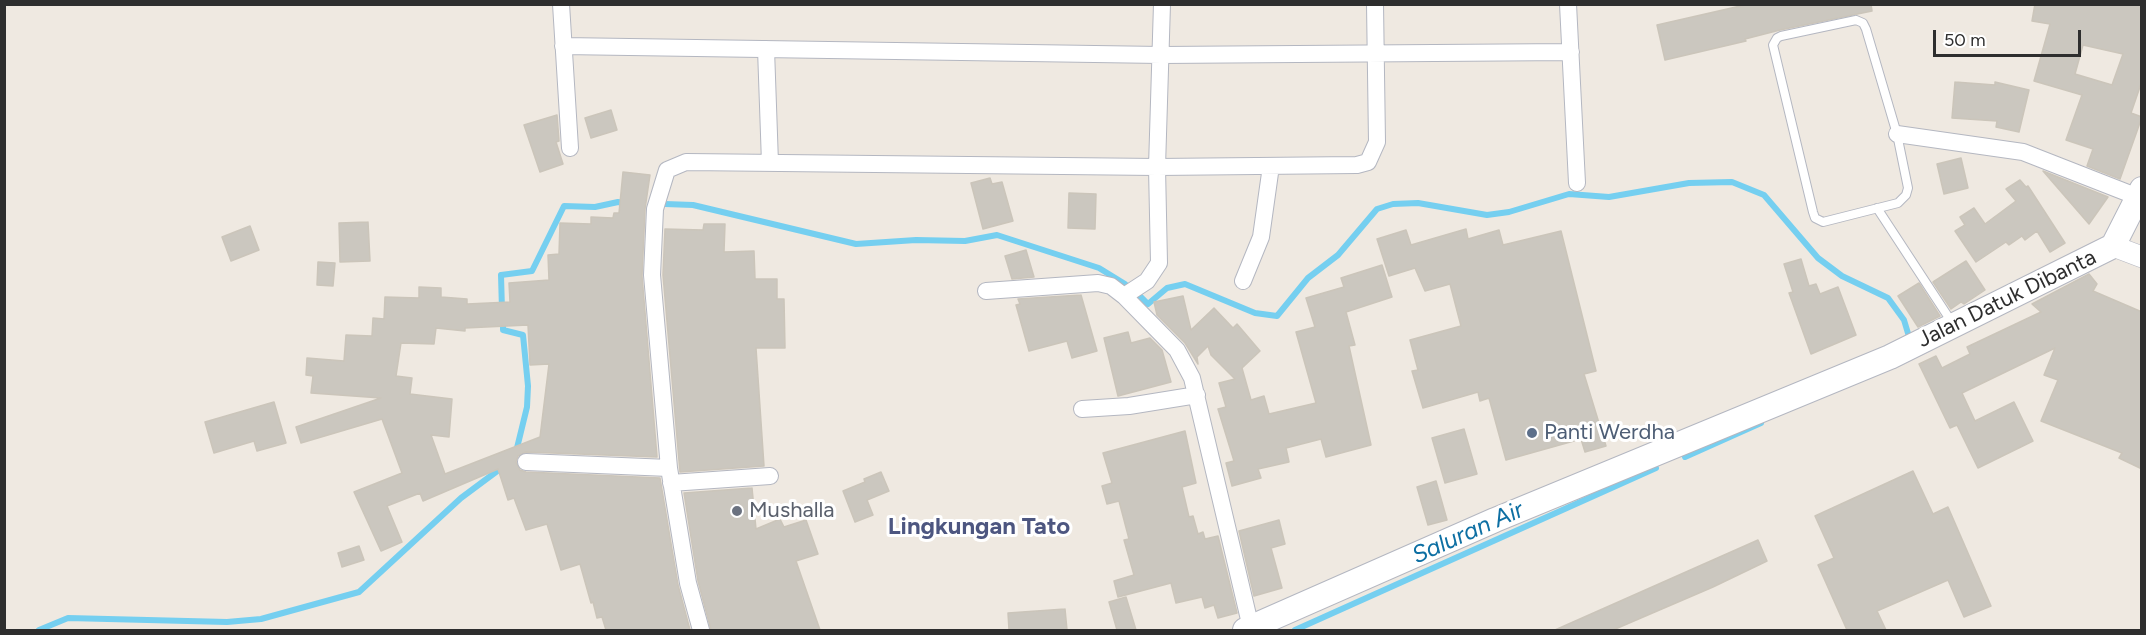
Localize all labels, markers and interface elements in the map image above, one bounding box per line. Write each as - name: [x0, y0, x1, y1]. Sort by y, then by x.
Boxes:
- scale bar: [1936, 18, 2084, 56]
- text: 50 m: [1944, 29, 1986, 51]
- street label: Jalan Datuk Dibanta: [1913, 244, 2101, 354]
- place label: Panti Werdha: [1544, 420, 1675, 446]
- marker: Panti Werdha: [1525, 426, 1539, 440]
- water label: Saluran Air: [1408, 496, 1528, 570]
- place label: Mushalla: [749, 498, 835, 524]
- marker: Mushalla: [730, 504, 744, 518]
- district label: Lingkungan Tato: [888, 513, 1070, 541]

